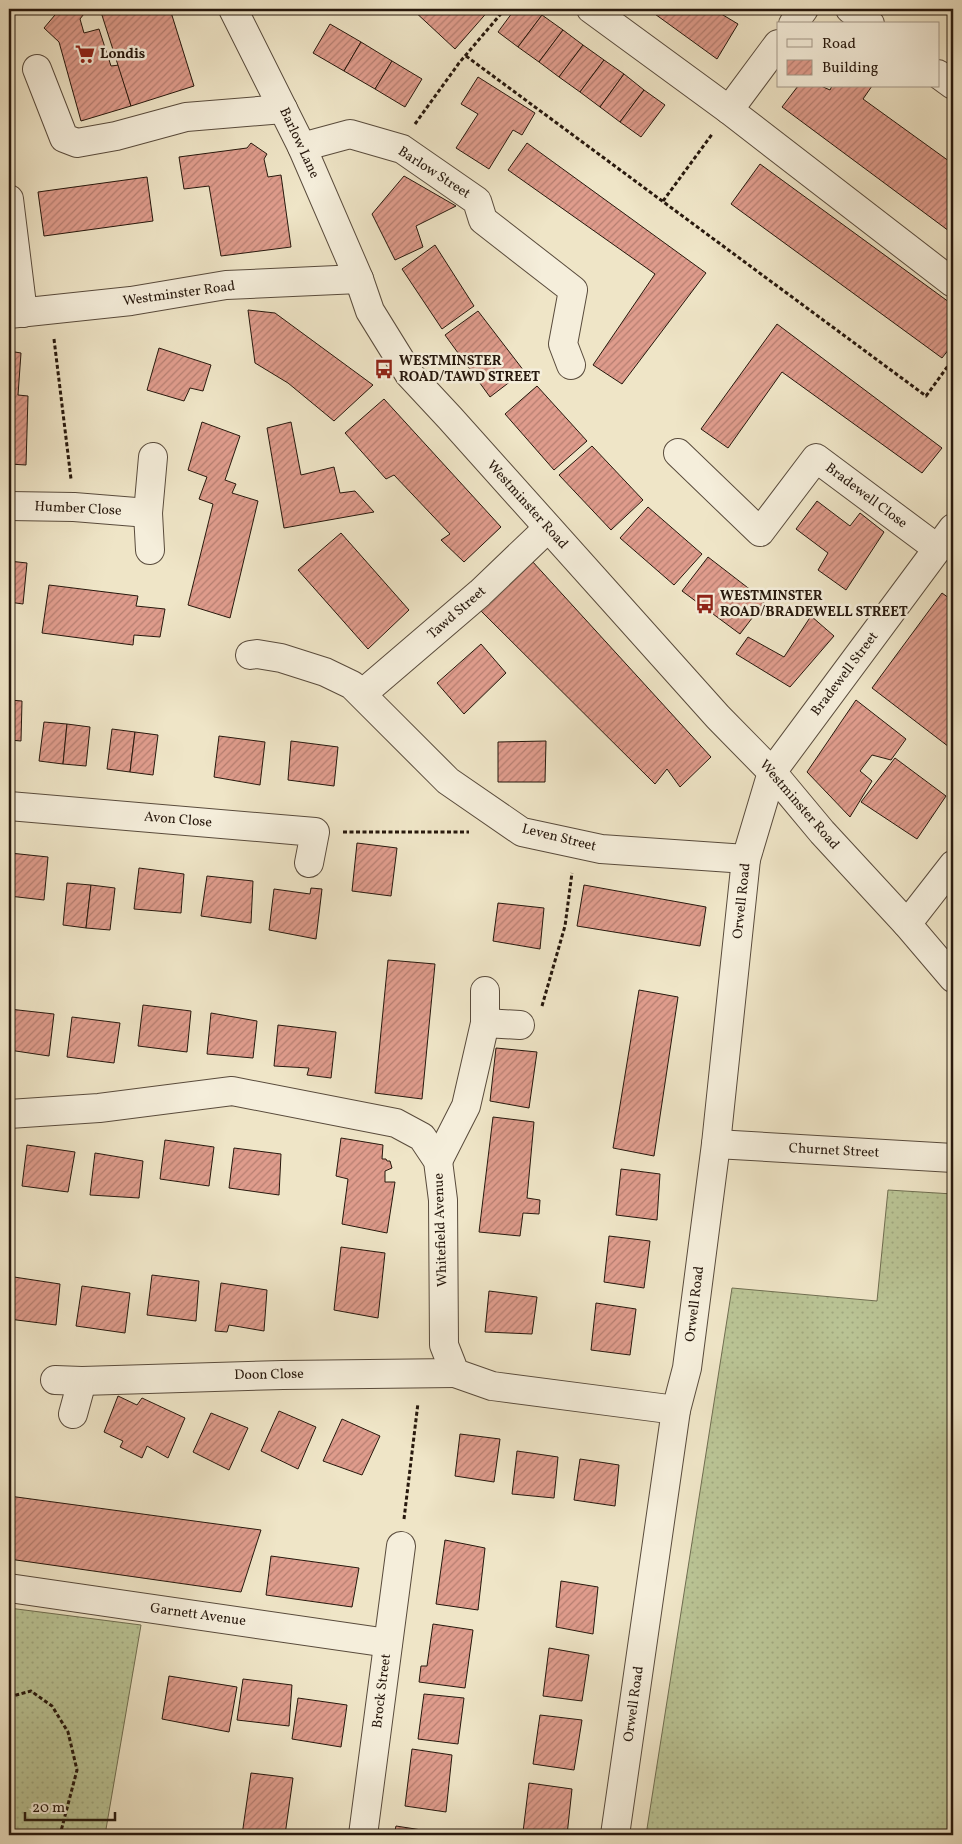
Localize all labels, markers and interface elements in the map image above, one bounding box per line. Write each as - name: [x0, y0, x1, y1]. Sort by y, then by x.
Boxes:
- legend: [777, 22, 940, 88]
- text: Road: [822, 34, 856, 55]
- supermarket icon: Londis: [74, 43, 96, 65]
- place label: Londis: [100, 45, 145, 64]
- text: Building: [822, 58, 879, 79]
- street label: Barlow Lane: [274, 105, 324, 182]
- street label: Barlow Street: [394, 142, 474, 204]
- street label: Westminster Road: [122, 277, 236, 311]
- place label: WESTMINSTER ROAD/TAWD STREET: [399, 352, 540, 387]
- bus stop icon: WESTMINSTER ROAD/TAWD STREET: [373, 358, 395, 380]
- street label: Westminster Road: [482, 457, 572, 553]
- street label: Bradewell Close: [821, 459, 911, 533]
- street label: Humber Close: [34, 497, 122, 521]
- street label: Tawd Street: [424, 582, 490, 644]
- place label: WESTMINSTER ROAD/BRADEWELL STREET: [720, 587, 908, 622]
- bus stop icon: WESTMINSTER ROAD/BRADEWELL STREET: [694, 593, 716, 615]
- street label: Bradewell Street: [807, 628, 883, 720]
- street label: Westminster Road: [755, 756, 843, 854]
- street label: Avon Close: [143, 808, 213, 832]
- street label: Leven Street: [520, 820, 598, 856]
- street label: Orwell Road: [729, 862, 755, 940]
- street label: Churnet Street: [788, 1139, 880, 1163]
- street label: Whitefield Avenue: [430, 1172, 452, 1287]
- street label: Orwell Road: [681, 1265, 709, 1343]
- street label: Doon Close: [234, 1365, 304, 1385]
- street label: Garnett Avenue: [149, 1599, 247, 1631]
- street label: Brock Street: [368, 1653, 396, 1729]
- street label: Orwell Road: [619, 1665, 649, 1743]
- scale bar: [25, 1789, 115, 1821]
- text: 20 m: [32, 1798, 65, 1819]

